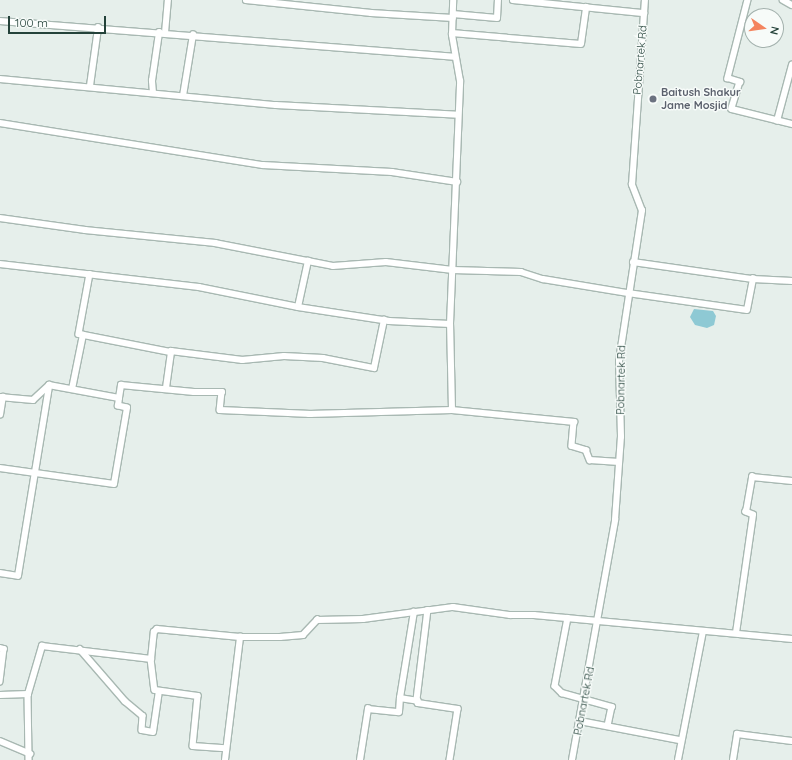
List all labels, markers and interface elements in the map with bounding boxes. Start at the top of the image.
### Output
scale bar [10,8,108,34]
north arrow [744,8,784,48]
text: 100 m [15,15,48,30]
street label: Pobnartek Rd [630,25,650,95]
text: N [767,25,782,36]
place label: Baitush Shakur Jame Mosjid [661,86,741,112]
marker: Baitush Shakur Jame Mosjid [648,94,658,104]
street label: Pobnartek Rd [614,345,628,415]
street label: Pobnartek Rd [571,665,597,737]

